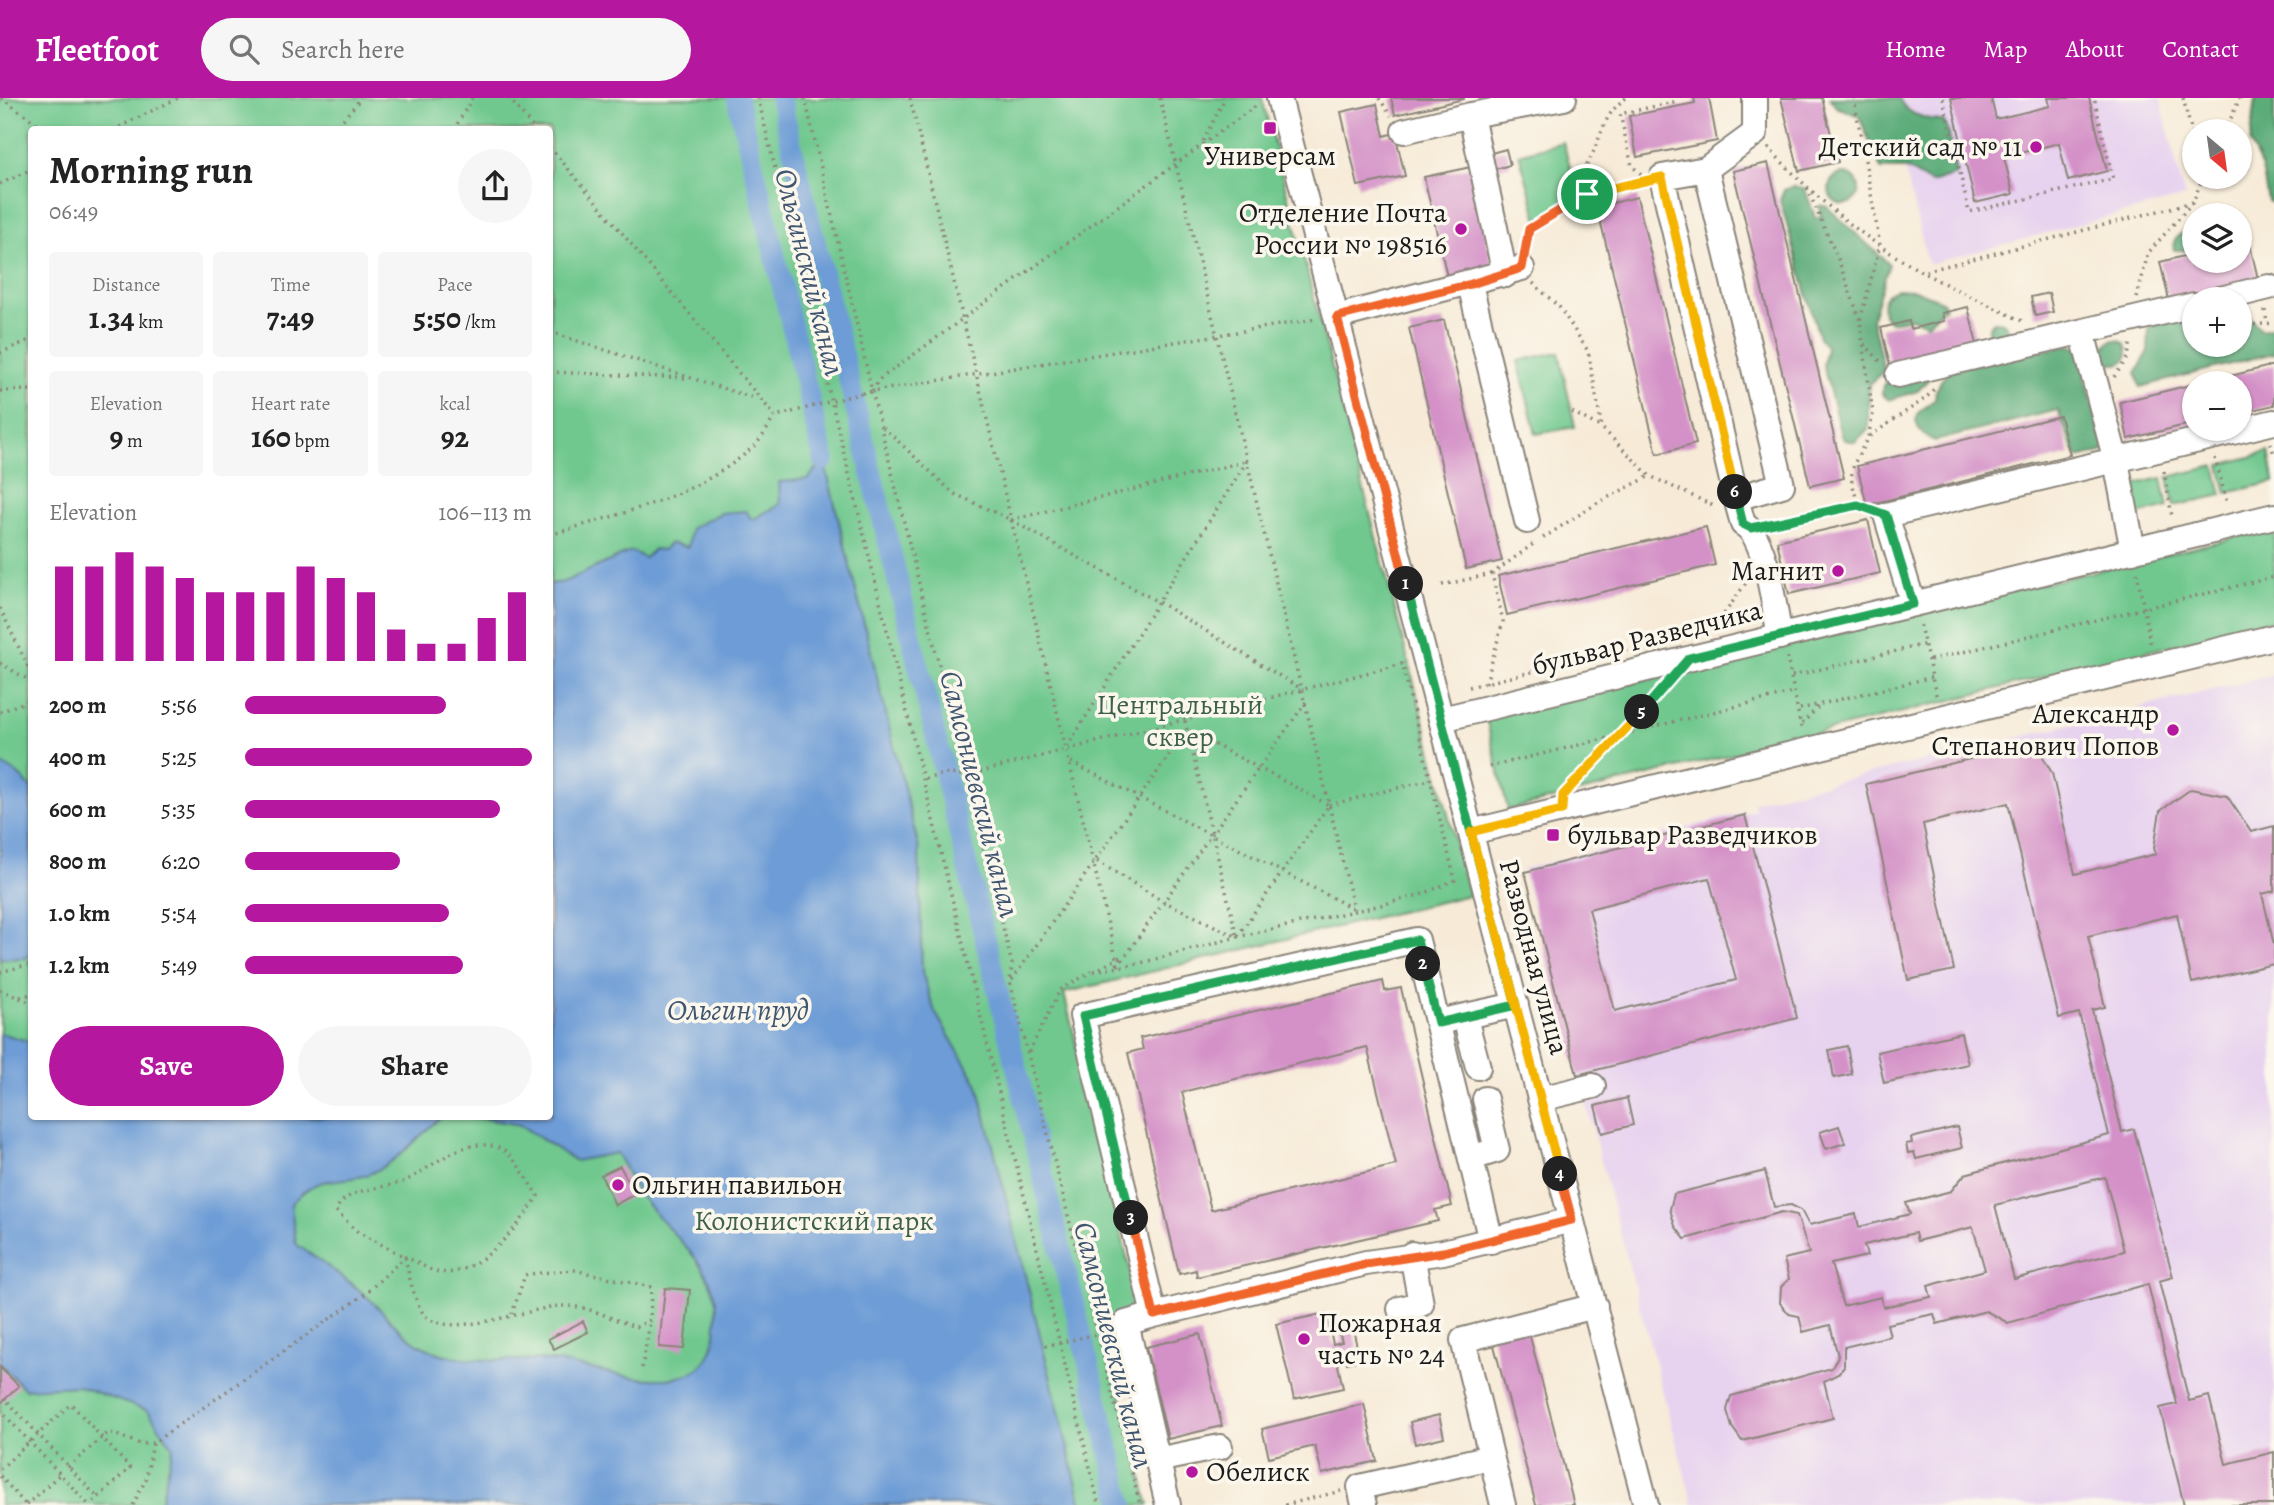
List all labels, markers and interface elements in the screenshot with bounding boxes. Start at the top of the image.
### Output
search box [201,18,691,81]
text: Fleetfoot [35,27,159,72]
icon: search [225,30,263,68]
text: Search here [281,32,405,67]
text: Home [1885,33,1946,65]
text: Map [1984,33,2028,65]
text: About [2066,33,2124,65]
text: Contact [2162,33,2239,65]
north arrow [2182,119,2252,189]
map controls [2182,119,2252,441]
marker: Универсам [1262,120,1278,136]
place label: Детский сад № 11 [1818,128,2022,166]
place label: Универсам [1204,137,1336,175]
marker: Детский сад № 11 [2028,139,2044,155]
text: Morning run [49,144,253,196]
button: share [458,149,532,223]
water label: Ольгинский канал [765,164,855,380]
pin [1557,164,1617,224]
icon: arrive [1568,175,1606,213]
place label: Отделение Почта России № 198516 [1239,194,1447,264]
text: 06:49 [49,196,98,227]
button: layers [2182,203,2252,273]
marker: Отделение Почта России № 198516 [1453,221,1469,237]
text: Distance [92,272,160,298]
text: Time [271,272,310,298]
text: Pace [437,272,472,298]
button: + [2182,287,2252,357]
text: 1.34 [89,298,135,338]
text: 7:49 [267,298,314,338]
text: 5:50 [413,298,461,338]
text: km [135,309,164,335]
text: /km [461,309,496,335]
button: − [2182,371,2252,441]
text: Elevation [90,391,163,417]
text: Heart rate [251,391,330,417]
text: kcal [440,391,470,417]
text: 9 [109,417,123,457]
text: 160 [251,417,291,457]
text: 92 [441,417,469,457]
text: m [123,428,143,454]
text: bpm [291,428,330,454]
pin: 6 [1718,474,1752,510]
text: 6 [1730,478,1739,504]
text: Elevation [49,497,137,528]
text: 106–113 m [438,497,532,528]
place label: Магнит [1731,552,1824,590]
marker: Магнит [1830,563,1846,579]
pin: 1 [1388,566,1424,602]
text: 1 [1402,570,1409,596]
street label: бульвар Разведчика [1528,591,1766,685]
water label: Самсониевский канал [930,666,1030,922]
park label: Центральный сквер [1097,686,1263,756]
text: 200 m [49,690,107,721]
text: 5:56 [161,690,197,721]
pin: 5 [1624,694,1660,730]
place label: Александр Степанович Попов [1931,695,2159,765]
text: 5 [1637,698,1646,724]
marker: Александр Степанович Попов [2165,722,2181,738]
text: 400 m [49,742,106,773]
text: 5:25 [161,742,197,773]
text: 600 m [49,794,106,825]
text: 5:35 [161,794,196,825]
place label: бульвар Разведчиков [1567,816,1817,854]
marker: бульвар Разведчиков [1545,827,1561,843]
text: 800 m [49,846,106,877]
text: 6:20 [161,846,200,877]
street label: Разводная улица [1490,855,1578,1059]
text: 1.0 km [49,898,110,929]
text: 5:54 [161,898,197,929]
pin: 2 [1406,946,1440,982]
text: 1.2 km [49,950,110,981]
text: 5:49 [161,950,197,981]
text: 2 [1418,950,1427,976]
water label: Ольгин пруд [667,990,809,1030]
button: Save [49,1026,284,1106]
button: Share [298,1026,532,1106]
pin: 4 [1542,1156,1578,1192]
text: 4 [1555,1160,1564,1186]
place label: Ольгин павильон [632,1166,843,1204]
marker: Ольгин павильон [610,1177,626,1193]
pin: 3 [1114,1200,1148,1236]
park label: Колонистский парк [694,1202,934,1240]
text: 3 [1126,1204,1135,1230]
water label: Самсониевский канал [1064,1217,1164,1473]
place label: Пожарная часть № 24 [1318,1304,1445,1374]
marker: Пожарная часть № 24 [1296,1331,1312,1347]
place label: Обелиск [1206,1453,1310,1491]
marker: Обелиск [1184,1464,1200,1480]

